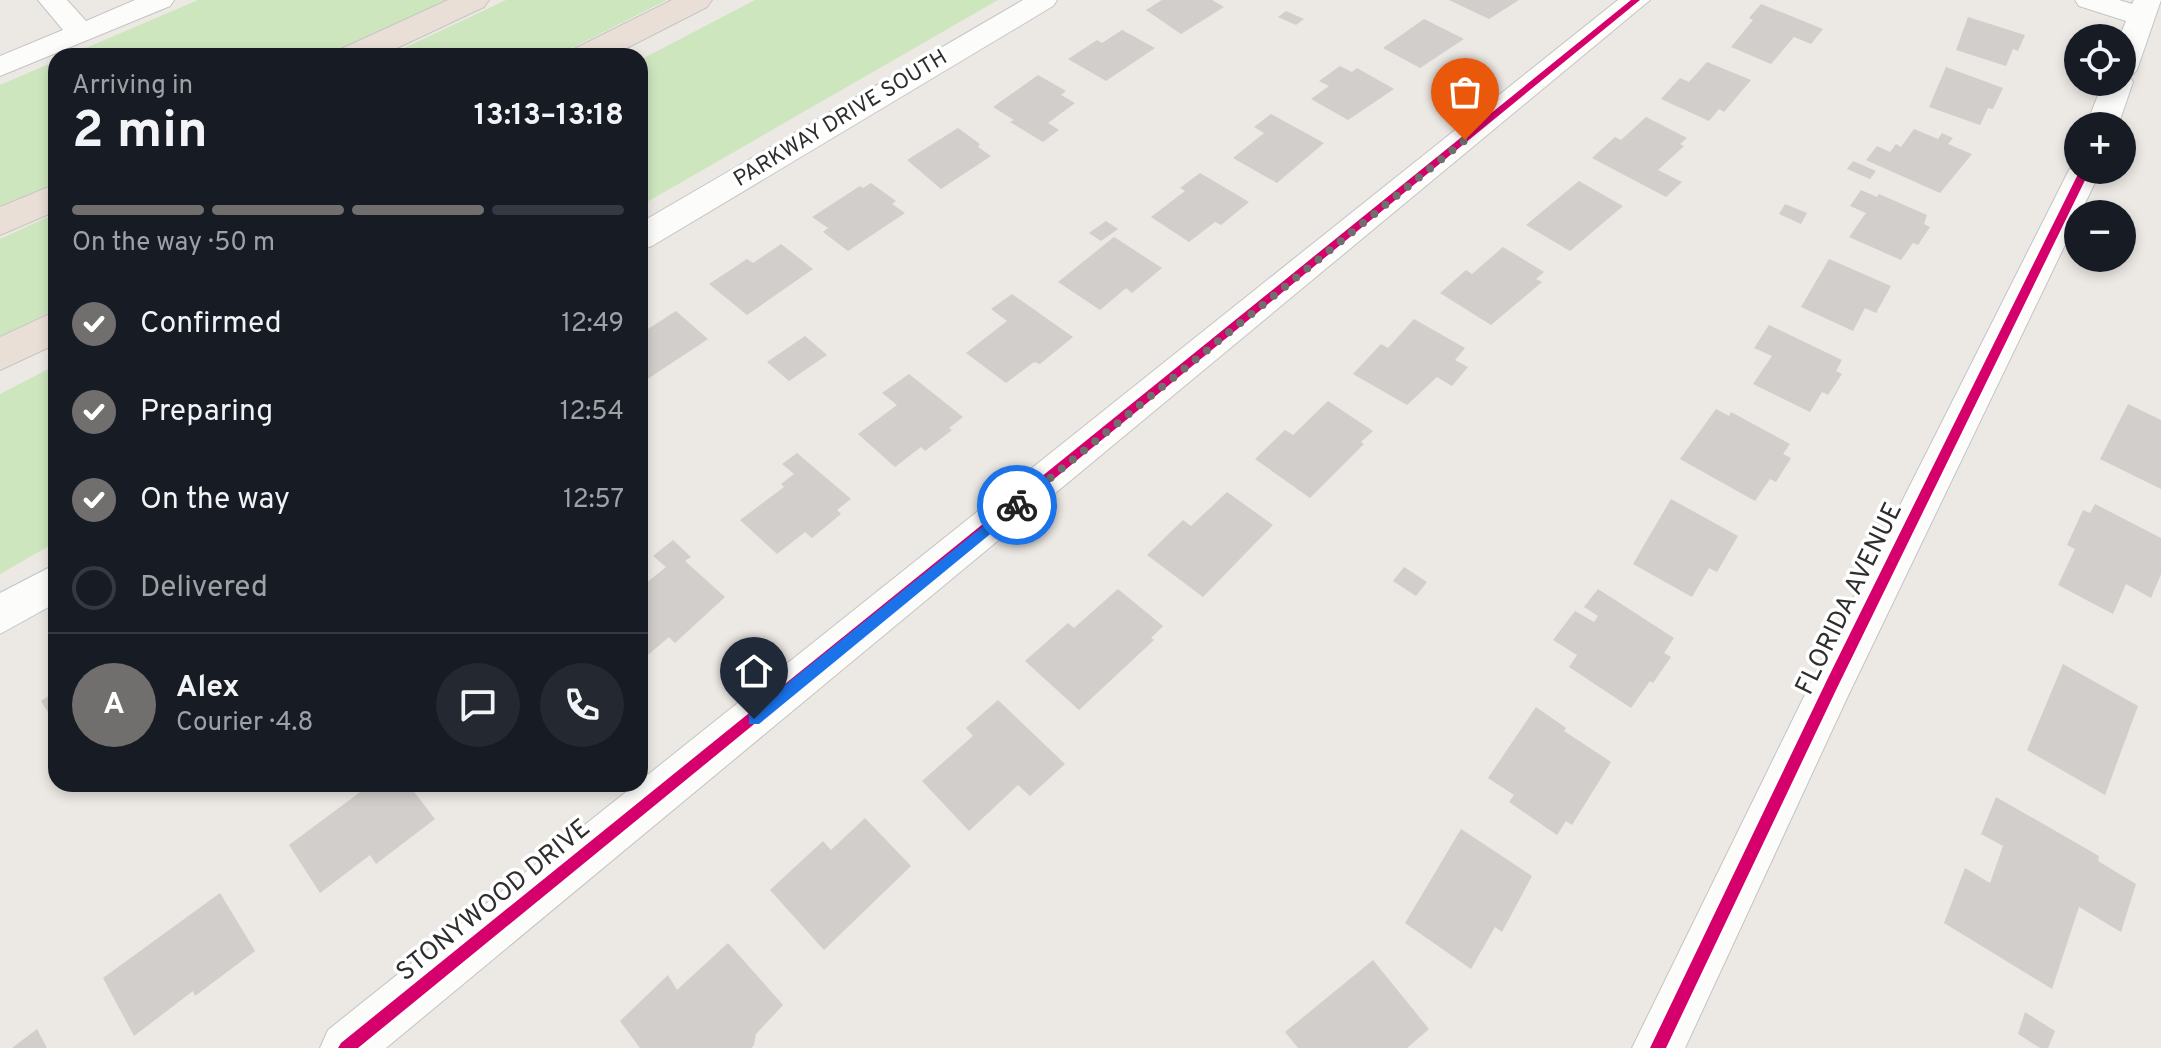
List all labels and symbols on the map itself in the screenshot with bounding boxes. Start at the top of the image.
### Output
street label: PARKWAY DRIVE SOUTH [729,45,953,193]
pin [1431,58,1499,140]
courier [977,465,1057,545]
street label: FLORIDA AVENUE [1789,497,1911,701]
pin [720,637,788,719]
street label: STONYWOOD DRIVE [390,813,598,989]

